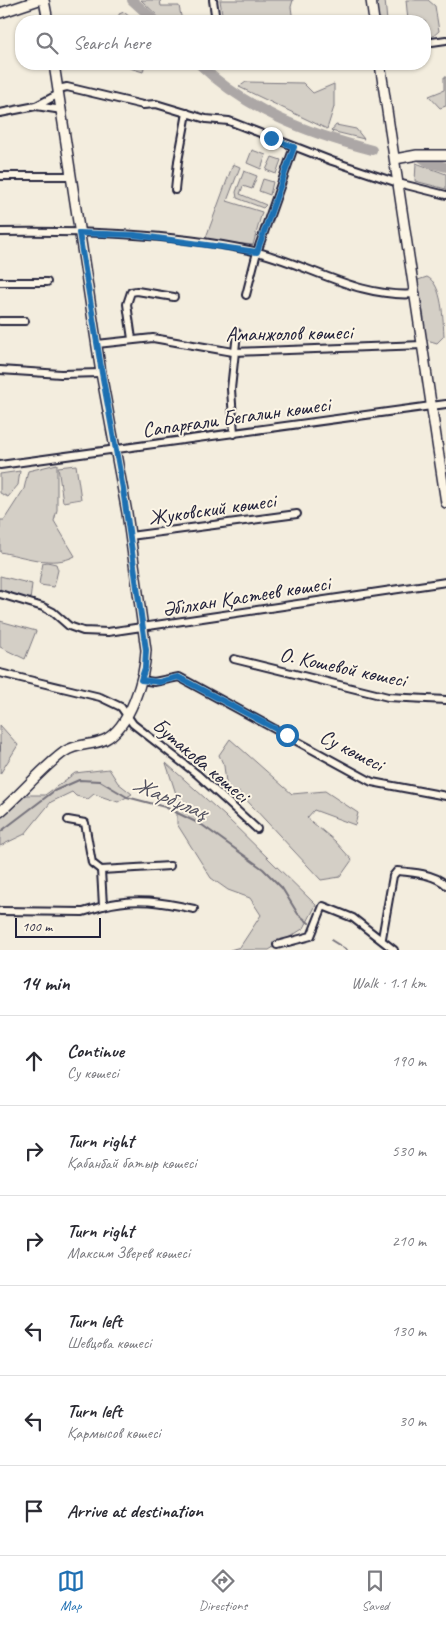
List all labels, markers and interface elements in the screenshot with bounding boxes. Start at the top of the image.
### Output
search box [15,15,431,70]
icon: search [33,29,61,57]
text: Search here [73,31,150,55]
route end [260,127,283,150]
street label: Аманжолов көшесі [225,319,356,347]
street label: Сапарғали Бегалин көшесі [140,391,335,443]
street label: Жуковский көшесі [147,487,280,531]
street label: Әбілхан Қастеев көшесі [160,569,335,622]
street label: О. Кошевой көшесі [278,641,411,694]
street label: Бутакова көшесі [147,712,257,810]
street label: Су көшесі [316,723,391,778]
route start [276,724,299,747]
water label: Жарбұлақ [129,770,214,827]
scale bar [15,915,101,938]
text: 100 m [22,918,52,935]
text: 14 min [20,970,70,996]
text: Walk · 1.1 km [351,973,426,993]
text: Continue [67,1039,124,1063]
icon: ahead [20,1047,48,1075]
text: 190 m [392,1051,426,1071]
text: Су көшесі [67,1063,119,1083]
text: Turn right [67,1129,134,1153]
icon: right [20,1137,48,1165]
text: 530 m [392,1141,426,1161]
text: Қабанбай батыр көшесі [67,1153,196,1173]
text: Turn right [67,1219,134,1243]
icon: right [20,1227,48,1255]
text: 210 m [392,1231,426,1251]
text: Максим Зверев көшесі [67,1243,190,1263]
text: Turn left [67,1309,122,1333]
icon: left [20,1317,48,1345]
text: 130 m [392,1321,426,1341]
text: Шевцова көшесі [67,1333,151,1353]
text: Turn left [67,1399,122,1423]
icon: left [20,1407,48,1435]
text: 30 m [399,1411,426,1431]
text: Қармысов көшесі [67,1423,161,1443]
icon: arrive [20,1497,48,1525]
text: Arrive at destination [67,1499,203,1523]
tab: Map [57,1567,85,1614]
tab: Directions [199,1567,247,1614]
tab: Saved [361,1567,389,1614]

